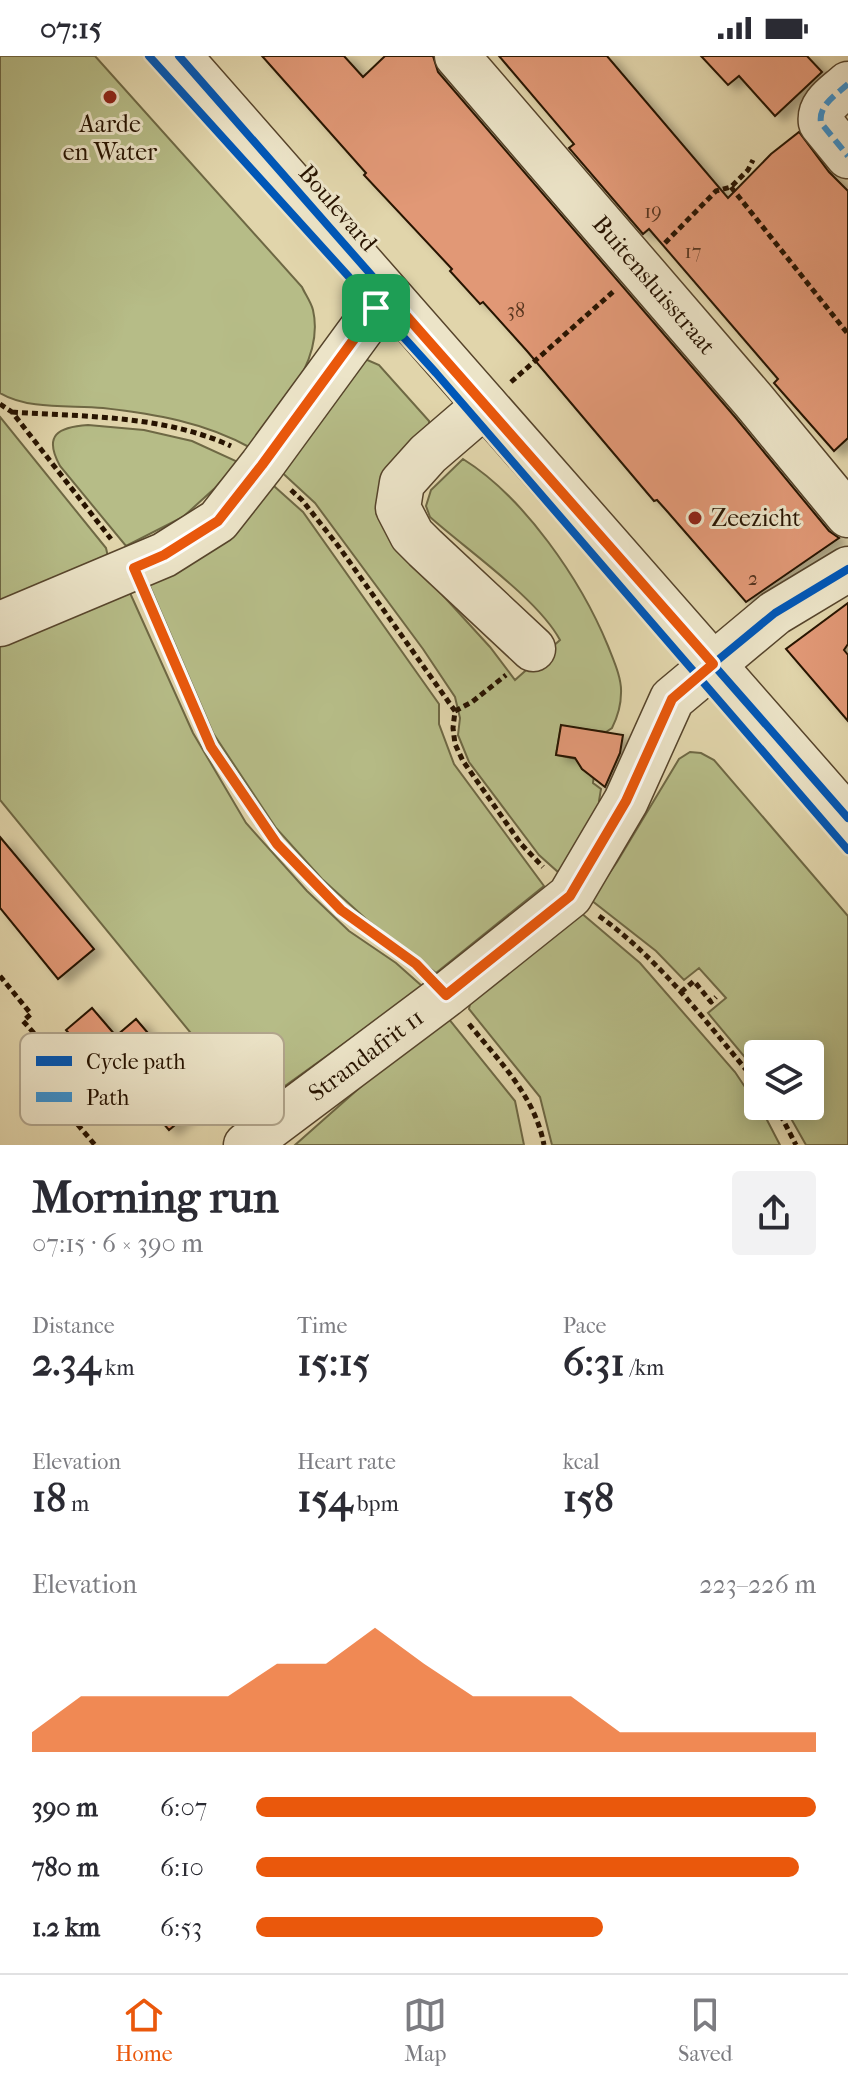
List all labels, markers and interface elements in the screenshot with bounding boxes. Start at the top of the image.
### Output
text: 07:15 [40,11,102,46]
marker: Aarde en Water [101,88,119,106]
place label: Aarde en Water [63,110,158,166]
street label: Boulevard [293,159,384,258]
house number: 19 [644,200,662,223]
street label: Buitensluisstraat [587,210,722,360]
house number: 17 [685,240,702,263]
pin [342,274,410,342]
icon: arrive [354,286,398,330]
house number: 38 [507,299,525,322]
place label: Zeezicht [711,504,801,532]
marker: Zeezicht [686,509,704,527]
house number: 2 [748,567,758,590]
street label: Strandafrit 11 [303,1003,429,1107]
legend [20,1033,284,1125]
map controls [744,1040,824,1120]
button: layers [744,1040,824,1120]
text: Cycle path [86,1049,186,1075]
text: Path [86,1085,130,1111]
button: share [732,1171,816,1255]
text: Morning run [32,1172,279,1223]
text: 07:15 · 6 × 390 m [32,1228,203,1259]
text: Distance [32,1313,115,1339]
text: Time [297,1313,347,1339]
text: Pace [563,1313,606,1339]
text: 2.34 [32,1339,100,1385]
text: 15:15 [297,1339,370,1385]
text: 6:31 [563,1339,625,1385]
text: km [100,1355,135,1381]
text: /km [625,1355,664,1381]
text: Elevation [32,1449,121,1475]
text: Heart rate [297,1449,396,1475]
text: kcal [563,1449,600,1475]
text: 18 [32,1475,66,1521]
text: 154 [297,1475,352,1521]
text: 158 [563,1475,614,1521]
text: m [66,1491,89,1517]
text: bpm [352,1491,399,1517]
text: Elevation [32,1569,137,1600]
text: 223–226 m [699,1569,816,1600]
text: 390 m [32,1792,98,1823]
text: 6:07 [160,1792,207,1823]
text: 780 m [32,1852,99,1883]
text: 6:10 [160,1852,204,1883]
text: 1.2 km [32,1912,100,1943]
text: 6:53 [160,1912,202,1943]
tab: Home [115,1993,173,2067]
tab: Map [403,1993,447,2067]
tab: Saved [678,1993,733,2067]

